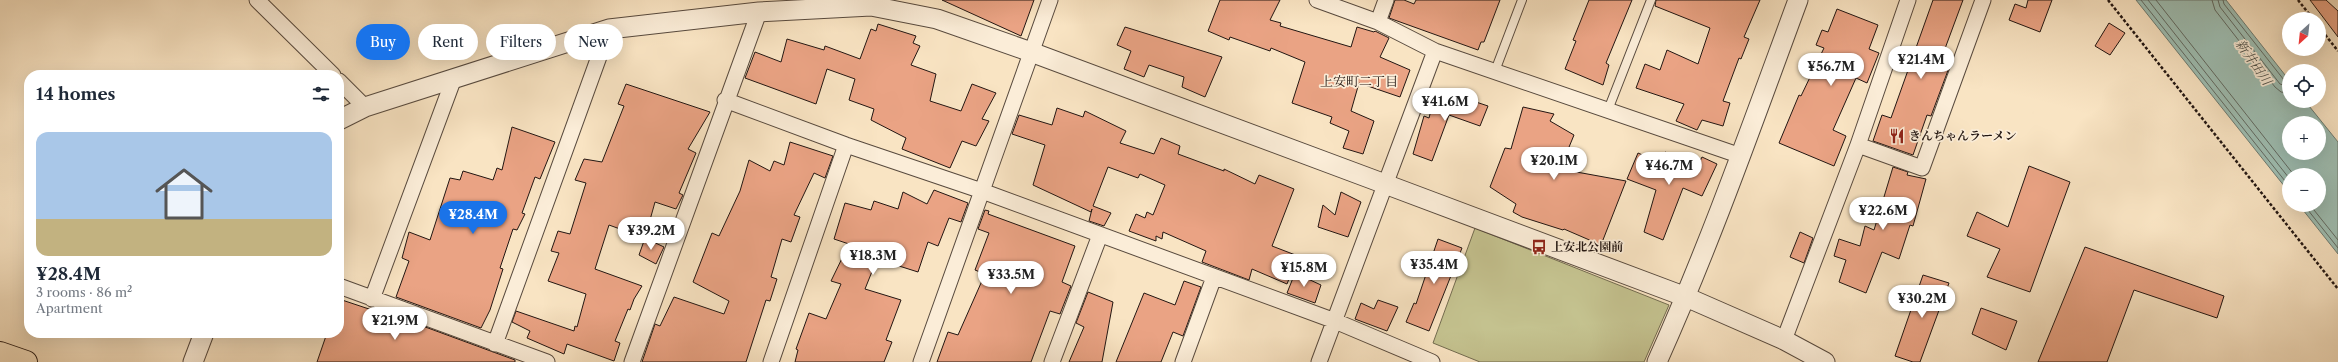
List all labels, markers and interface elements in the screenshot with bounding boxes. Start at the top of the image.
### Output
north arrow [2282,12,2326,56]
map controls [2282,12,2326,212]
chip: Buy [356,24,410,60]
chip: Rent [418,24,478,60]
chip: Filters [486,24,556,60]
chip: New [564,24,623,60]
water label: 新井田川 [2233,36,2277,90]
pin: ¥21.4M [1888,46,1954,80]
text: ¥21.4M [1897,51,1945,67]
pin: ¥56.7M [1798,53,1864,87]
text: ¥56.7M [1807,58,1855,74]
button: locate [2282,64,2326,108]
district label: 上安町二丁目 [1320,73,1398,89]
icon: filters [310,83,332,105]
text: 14 homes [36,84,115,104]
pin: ¥41.6M [1412,88,1478,122]
text: ¥41.6M [1421,93,1469,109]
button: + [2282,116,2326,160]
restaurant icon: きんちゃんラーメン [1888,127,1906,145]
place label: きんちゃんラーメン [1909,128,2016,143]
pin: ¥20.1M [1521,147,1587,181]
text: ¥20.1M [1530,152,1578,168]
pin: ¥46.7M [1636,152,1702,186]
text: ¥46.7M [1645,157,1693,173]
icon: home [148,158,220,230]
button: − [2282,168,2326,212]
pin: ¥22.6M [1850,197,1916,231]
pin: ¥28.4M [440,201,506,235]
text: ¥22.6M [1858,202,1908,218]
text: ¥28.4M [448,206,498,222]
pin: ¥39.2M [618,217,684,251]
text: ¥39.2M [627,222,675,238]
bus stop icon: 上安北公園前 [1530,238,1548,256]
place label: 上安北公園前 [1551,239,1623,254]
pin: ¥18.3M [840,242,906,276]
text: ¥18.3M [849,247,897,263]
pin: ¥35.4M [1401,251,1467,285]
pin: ¥15.8M [1271,254,1337,288]
text: ¥35.4M [1410,256,1458,272]
text: ¥15.8M [1280,259,1328,275]
pin: ¥33.5M [978,261,1044,295]
text: ¥28.4M [36,264,101,284]
text: ¥33.5M [987,266,1035,282]
text: 3 rooms · 86 m² [36,284,132,300]
pin: ¥30.2M [1889,285,1955,319]
text: ¥30.2M [1897,290,1947,306]
text: Apartment [36,300,103,316]
pin: ¥21.9M [362,307,428,341]
text: ¥21.9M [371,312,419,328]

